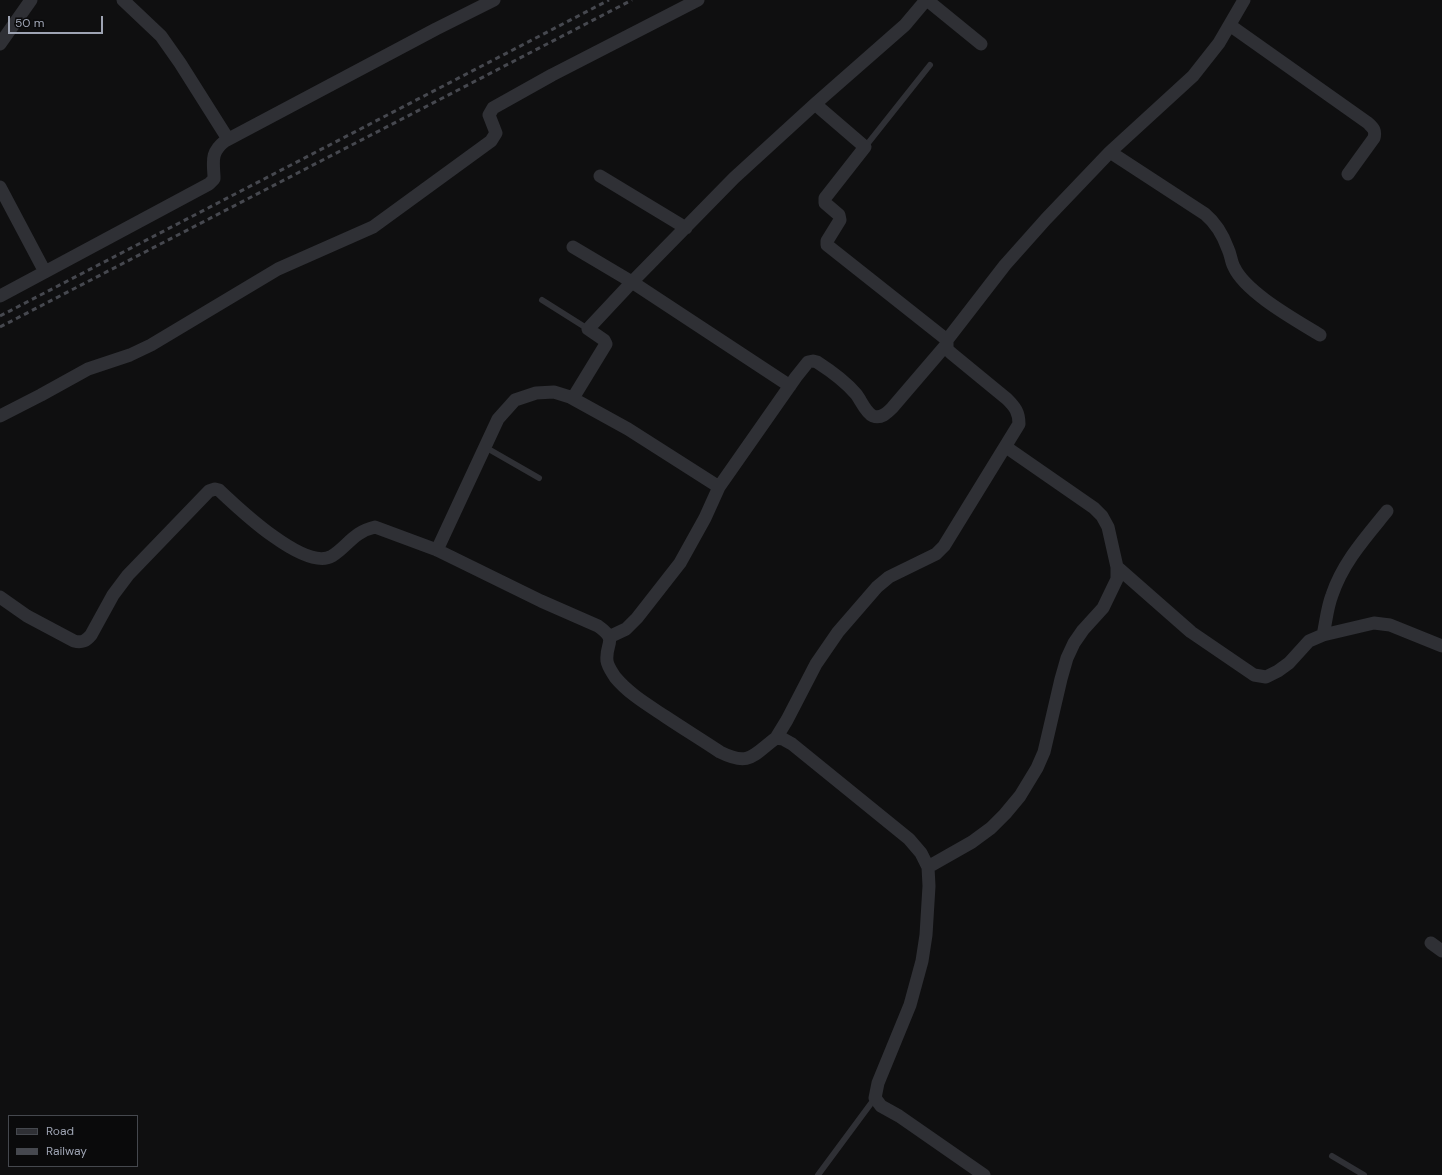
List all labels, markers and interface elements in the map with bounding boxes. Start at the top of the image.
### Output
scale bar [10,8,105,34]
text: 50 m [15,15,44,31]
legend [8,1115,138,1167]
text: Road [46,1123,74,1139]
text: Railway [46,1143,87,1159]

